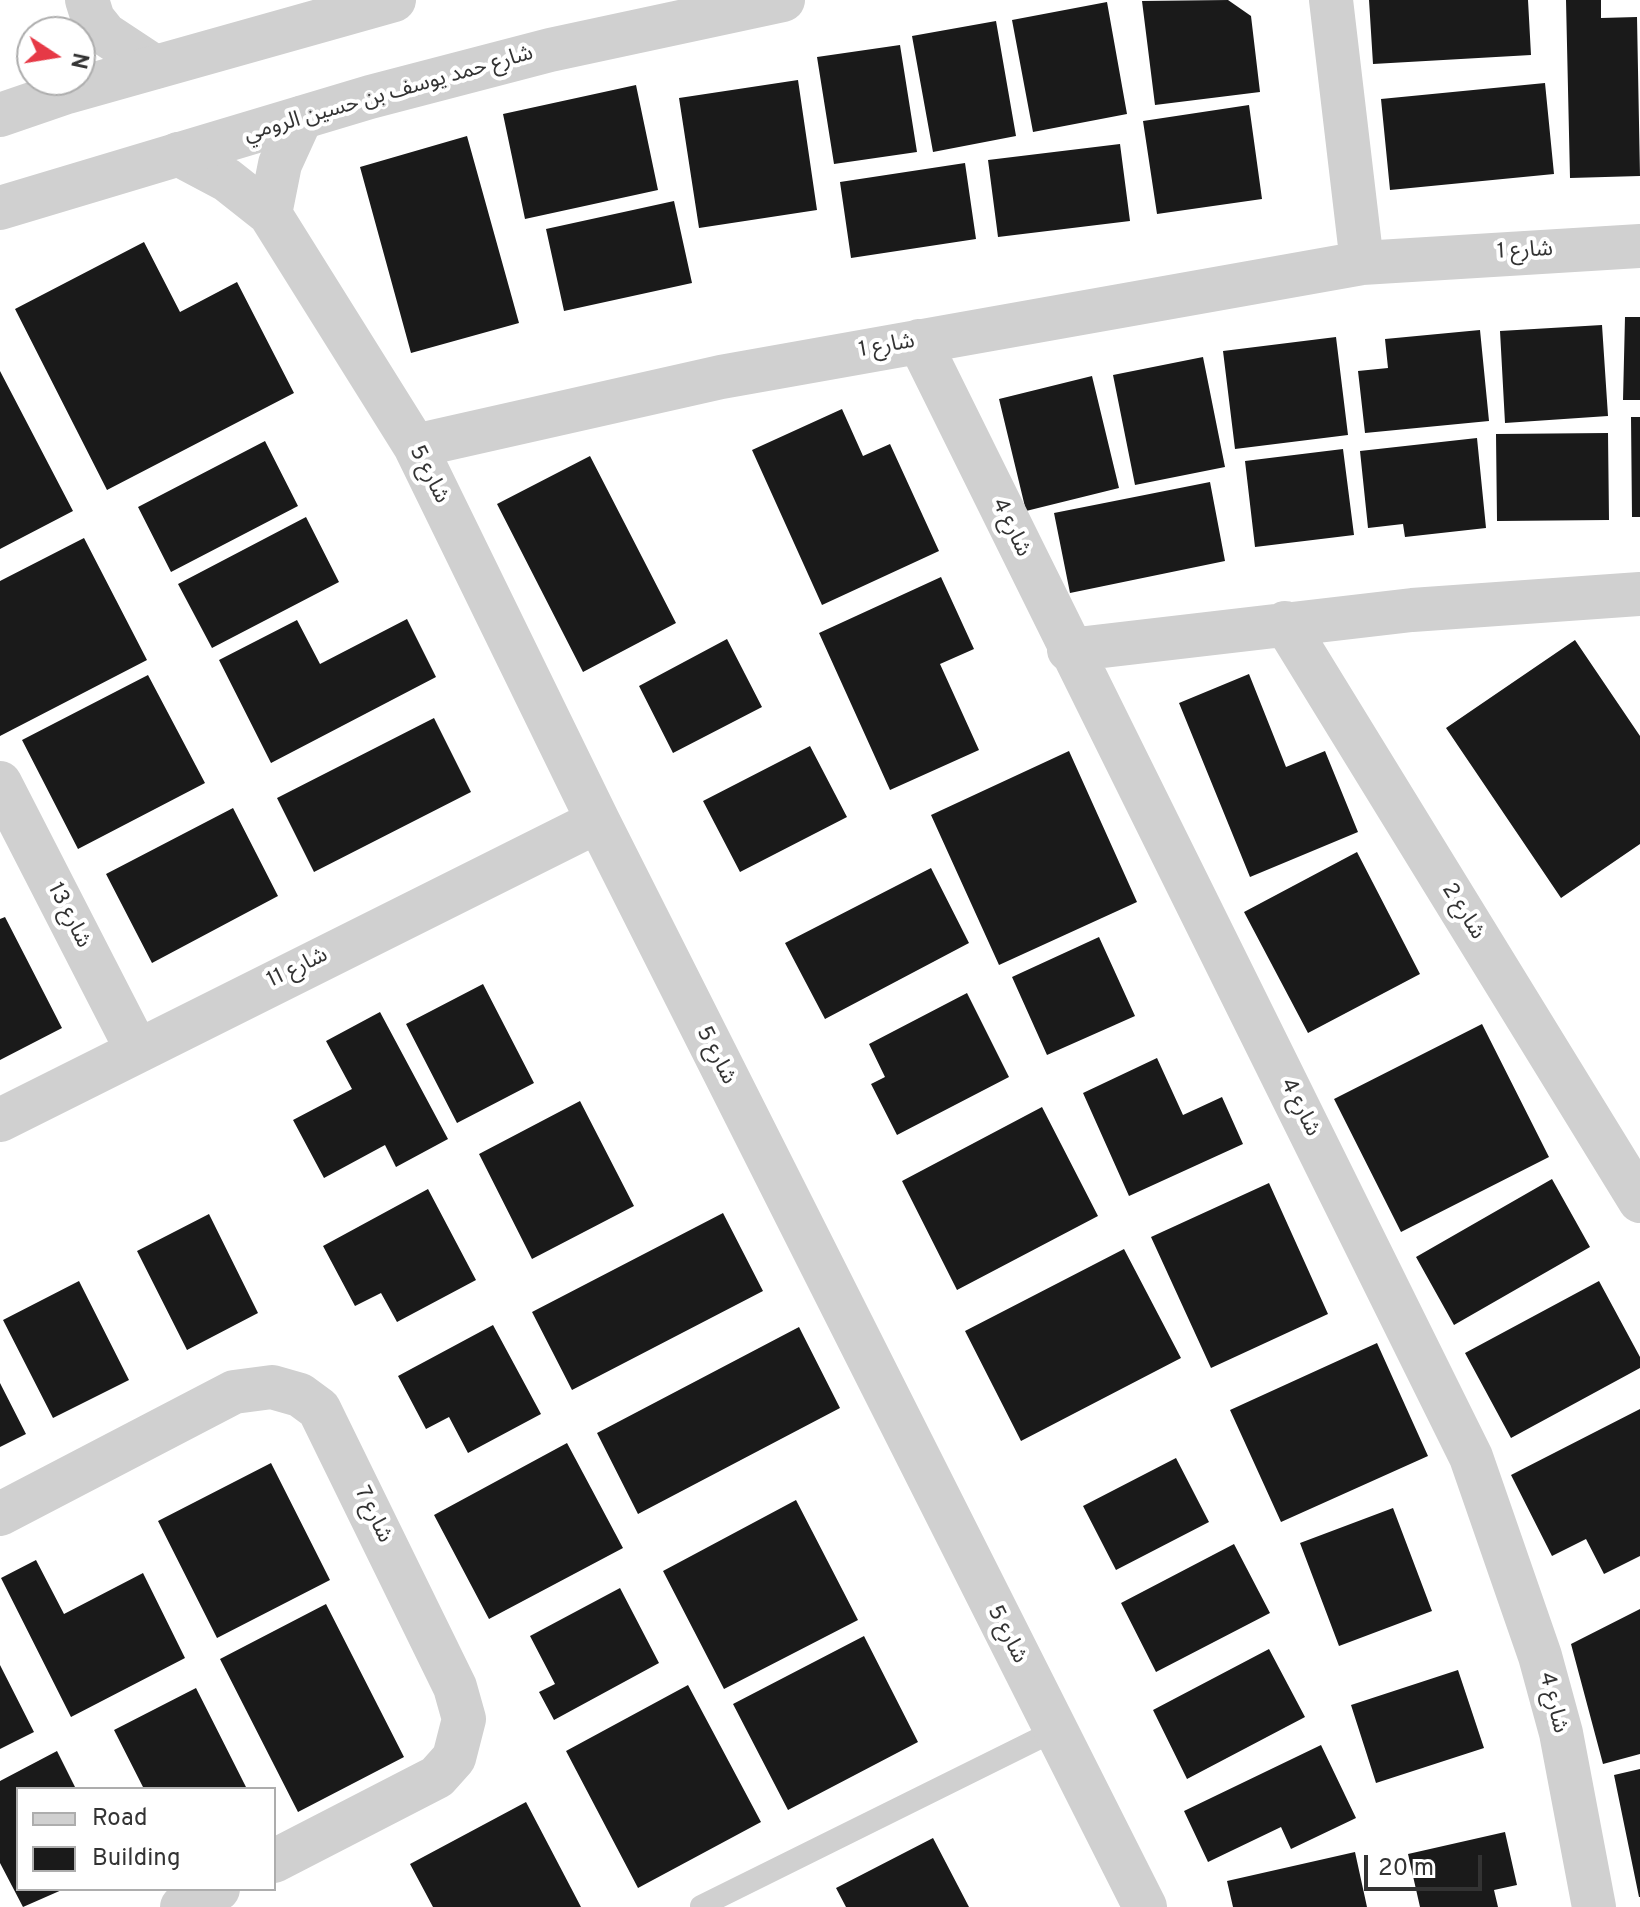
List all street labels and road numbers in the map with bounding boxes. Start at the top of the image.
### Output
street label: شارع حمد يوسف بن حسين الرومي [241,41,537,149]
street label: شارع 1 [1496,237,1554,267]
street label: شارع 1 [857,329,917,365]
street label: شارع 5 [402,442,454,508]
street label: شارع 4 [985,494,1035,562]
street label: شارع 13 [40,879,96,953]
street label: شارع 2 [1435,879,1489,945]
street label: شارع 11 [263,943,333,995]
street label: شارع 5 [689,1023,741,1089]
street label: شارع 4 [1273,1075,1325,1141]
street label: شارع 7 [347,1482,397,1548]
street label: شارع 5 [980,1602,1032,1668]
street label: شارع 4 [1532,1670,1572,1736]

